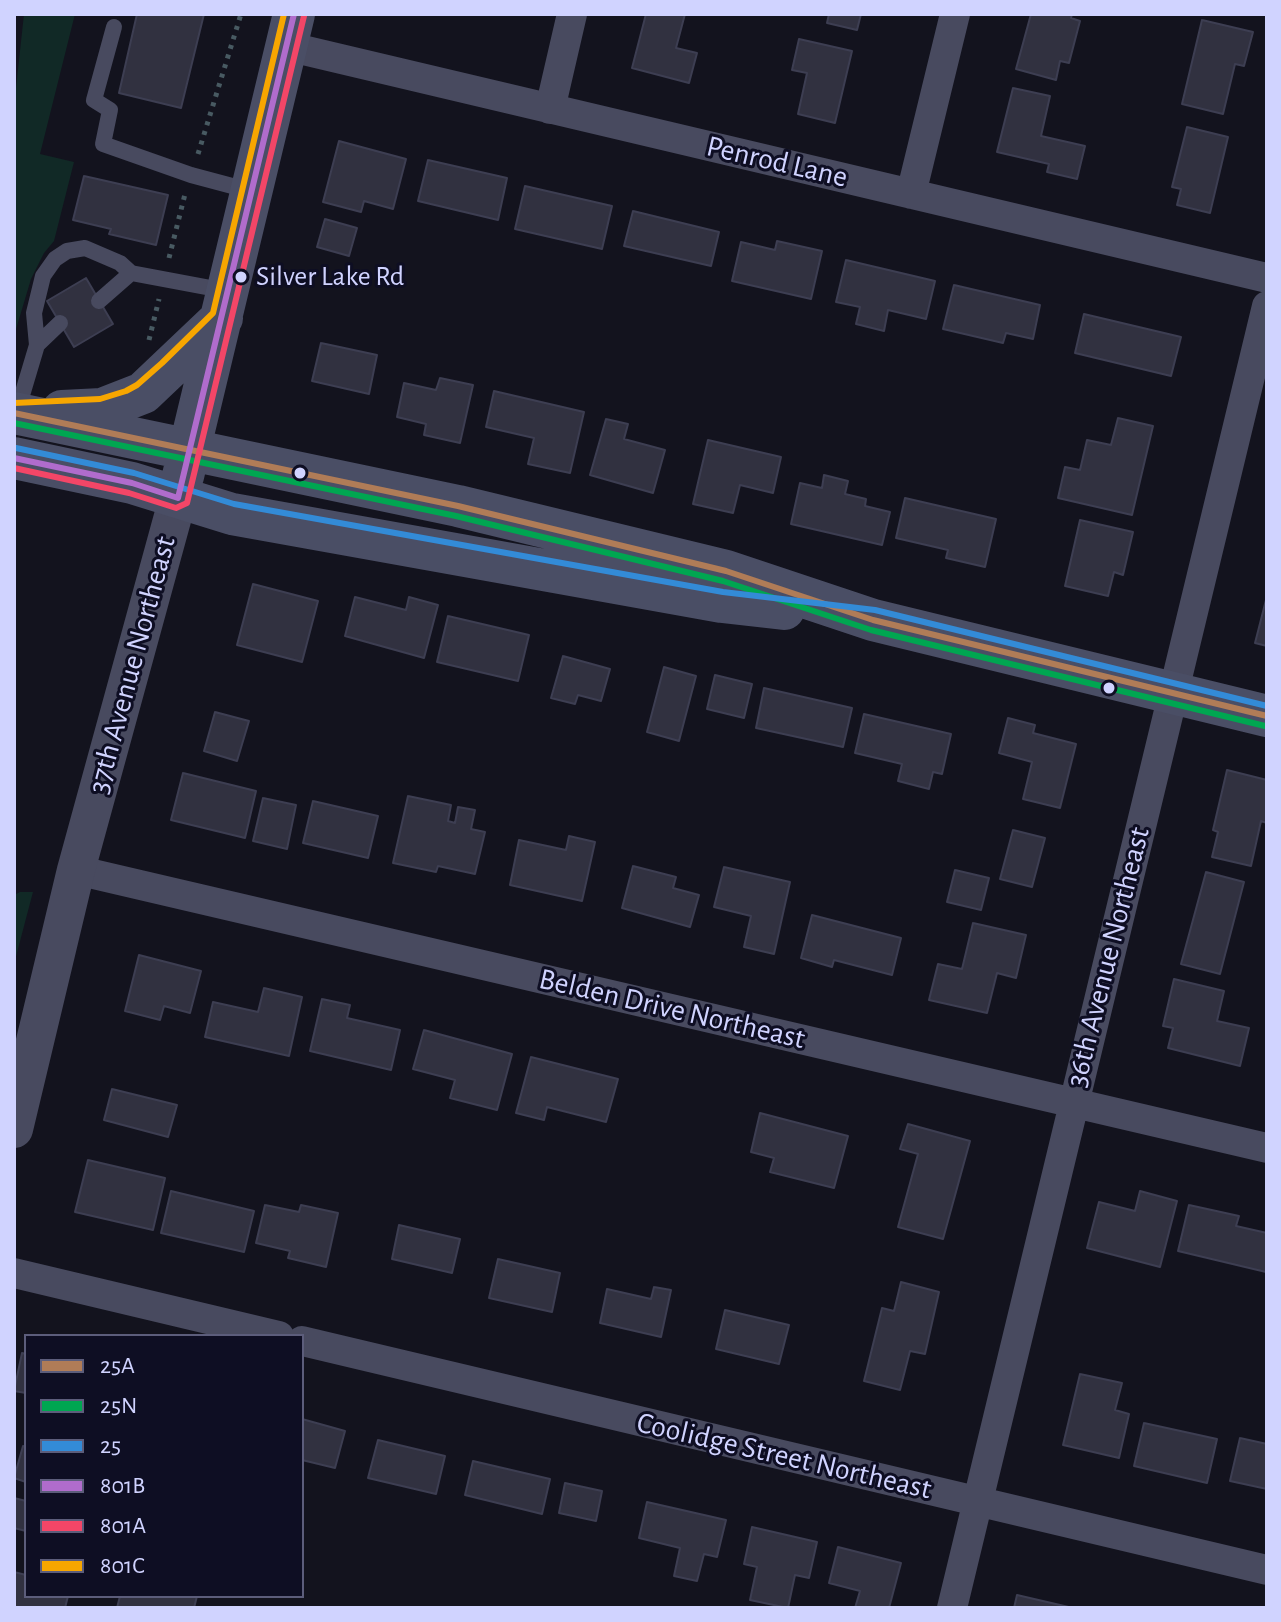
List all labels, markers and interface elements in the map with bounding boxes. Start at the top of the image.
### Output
street label: Penrod Lane [703,128,851,196]
place label: Silver Lake Rd [256,260,404,294]
marker: Silver Lake Rd [233,269,249,285]
unlabelled marker [292,465,308,481]
street label: 37th Avenue Northeast [80,532,184,798]
unlabelled marker [1101,680,1117,696]
street label: 36th Avenue Northeast [1058,823,1158,1091]
street label: Belden Drive Northeast [536,961,808,1057]
legend [24,1334,304,1598]
text: 25A [100,1354,135,1378]
text: 25N [100,1394,137,1418]
street label: Coolidge Street Northeast [633,1405,935,1507]
text: 25 [100,1434,121,1458]
text: 801B [100,1474,145,1498]
text: 801A [100,1514,146,1538]
text: 801C [100,1554,145,1578]

